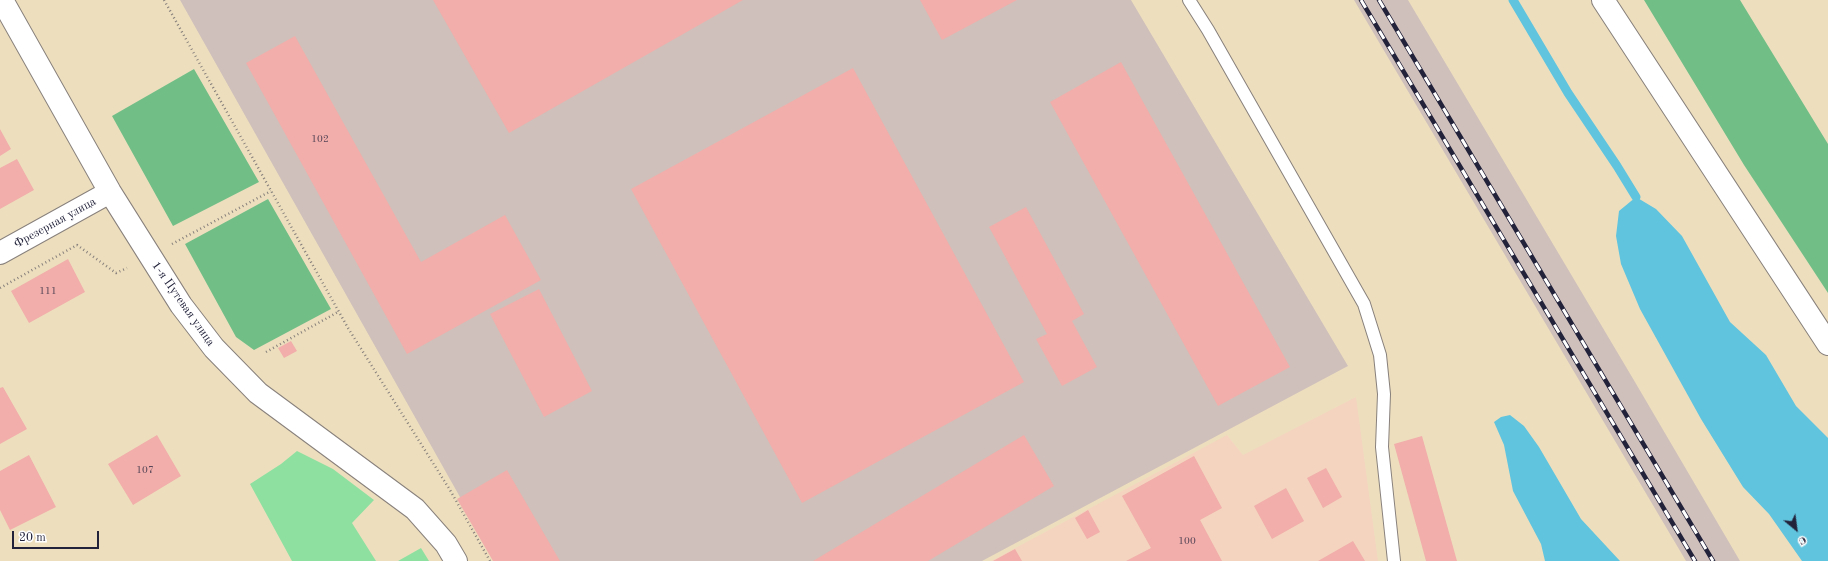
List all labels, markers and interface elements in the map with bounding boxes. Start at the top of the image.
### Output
house number: 102 [311,133,329,145]
street label: Фрезерная улица [11,195,99,251]
street label: 1-я Путевая улица [148,259,218,349]
house number: 111 [39,285,57,297]
house number: 107 [136,464,154,476]
north arrow [1776,509,1816,549]
scale bar [14,523,101,549]
text: 20 m [19,532,46,544]
text: С [1796,533,1808,547]
house number: 100 [1178,535,1196,547]

